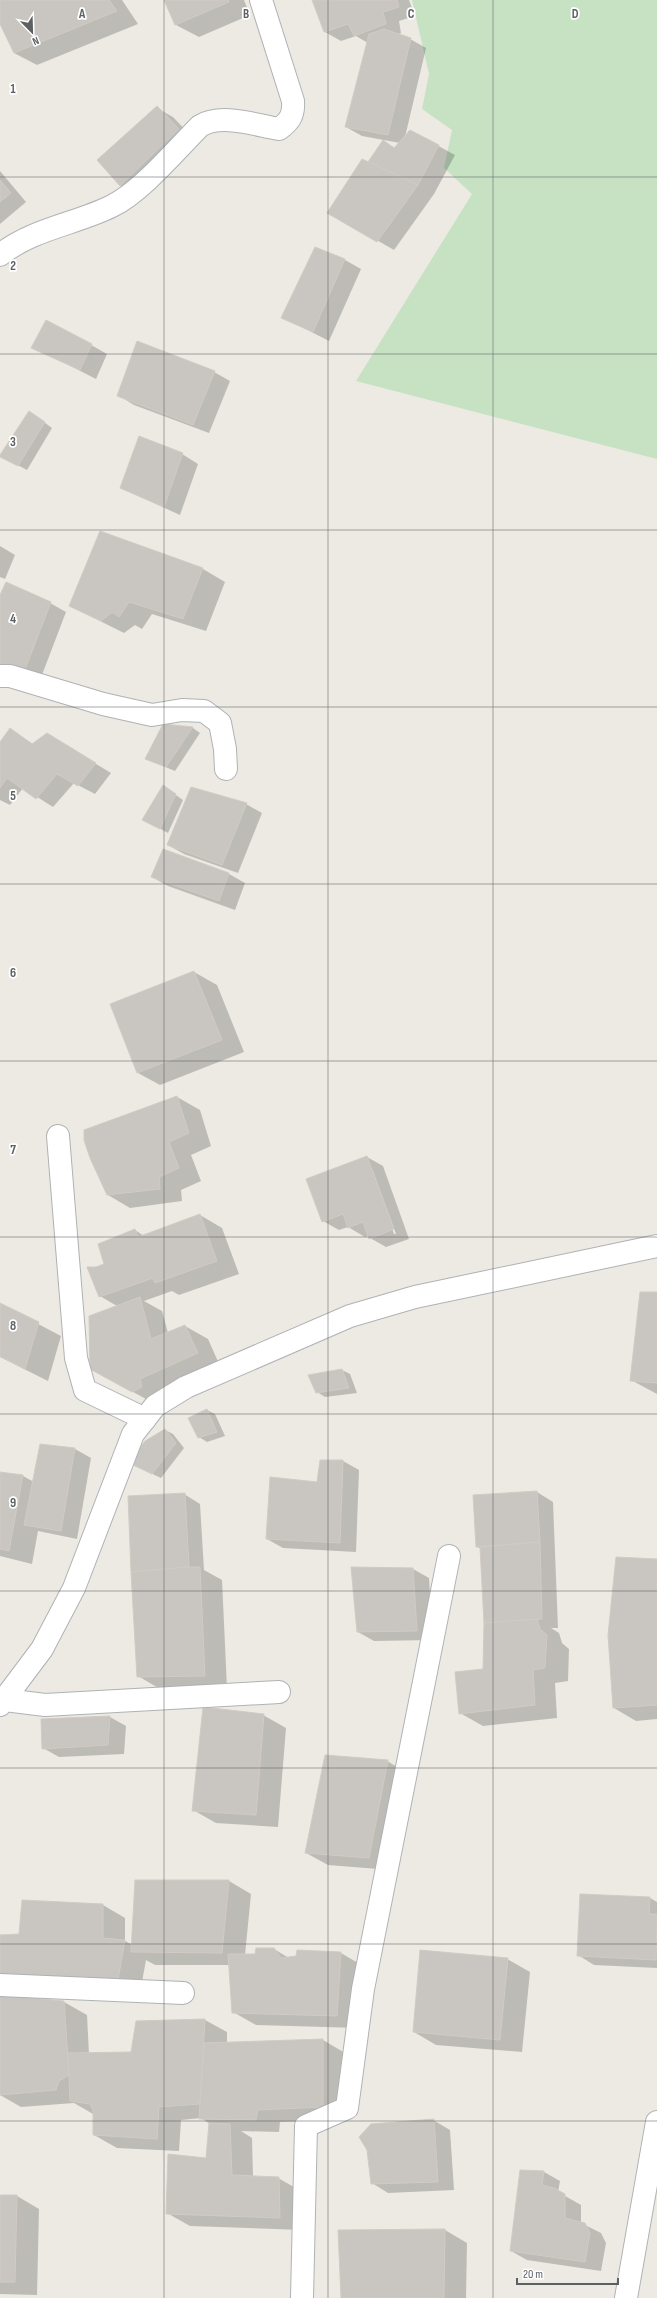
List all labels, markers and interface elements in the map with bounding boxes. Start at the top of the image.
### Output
text: A [78,6,86,22]
text: B [243,6,249,22]
text: C [408,6,415,22]
text: D [572,6,579,22]
north arrow [12,12,52,52]
text: N [30,34,41,48]
text: 1 [10,81,16,97]
text: 2 [10,258,16,274]
text: 3 [10,434,16,450]
text: 4 [10,611,16,627]
text: 5 [10,788,16,804]
text: 6 [10,965,16,981]
text: 7 [10,1142,16,1158]
text: 8 [10,1318,16,1334]
text: 9 [10,1495,16,1511]
scale bar [517,2260,618,2286]
text: 20 m [523,2267,543,2282]

